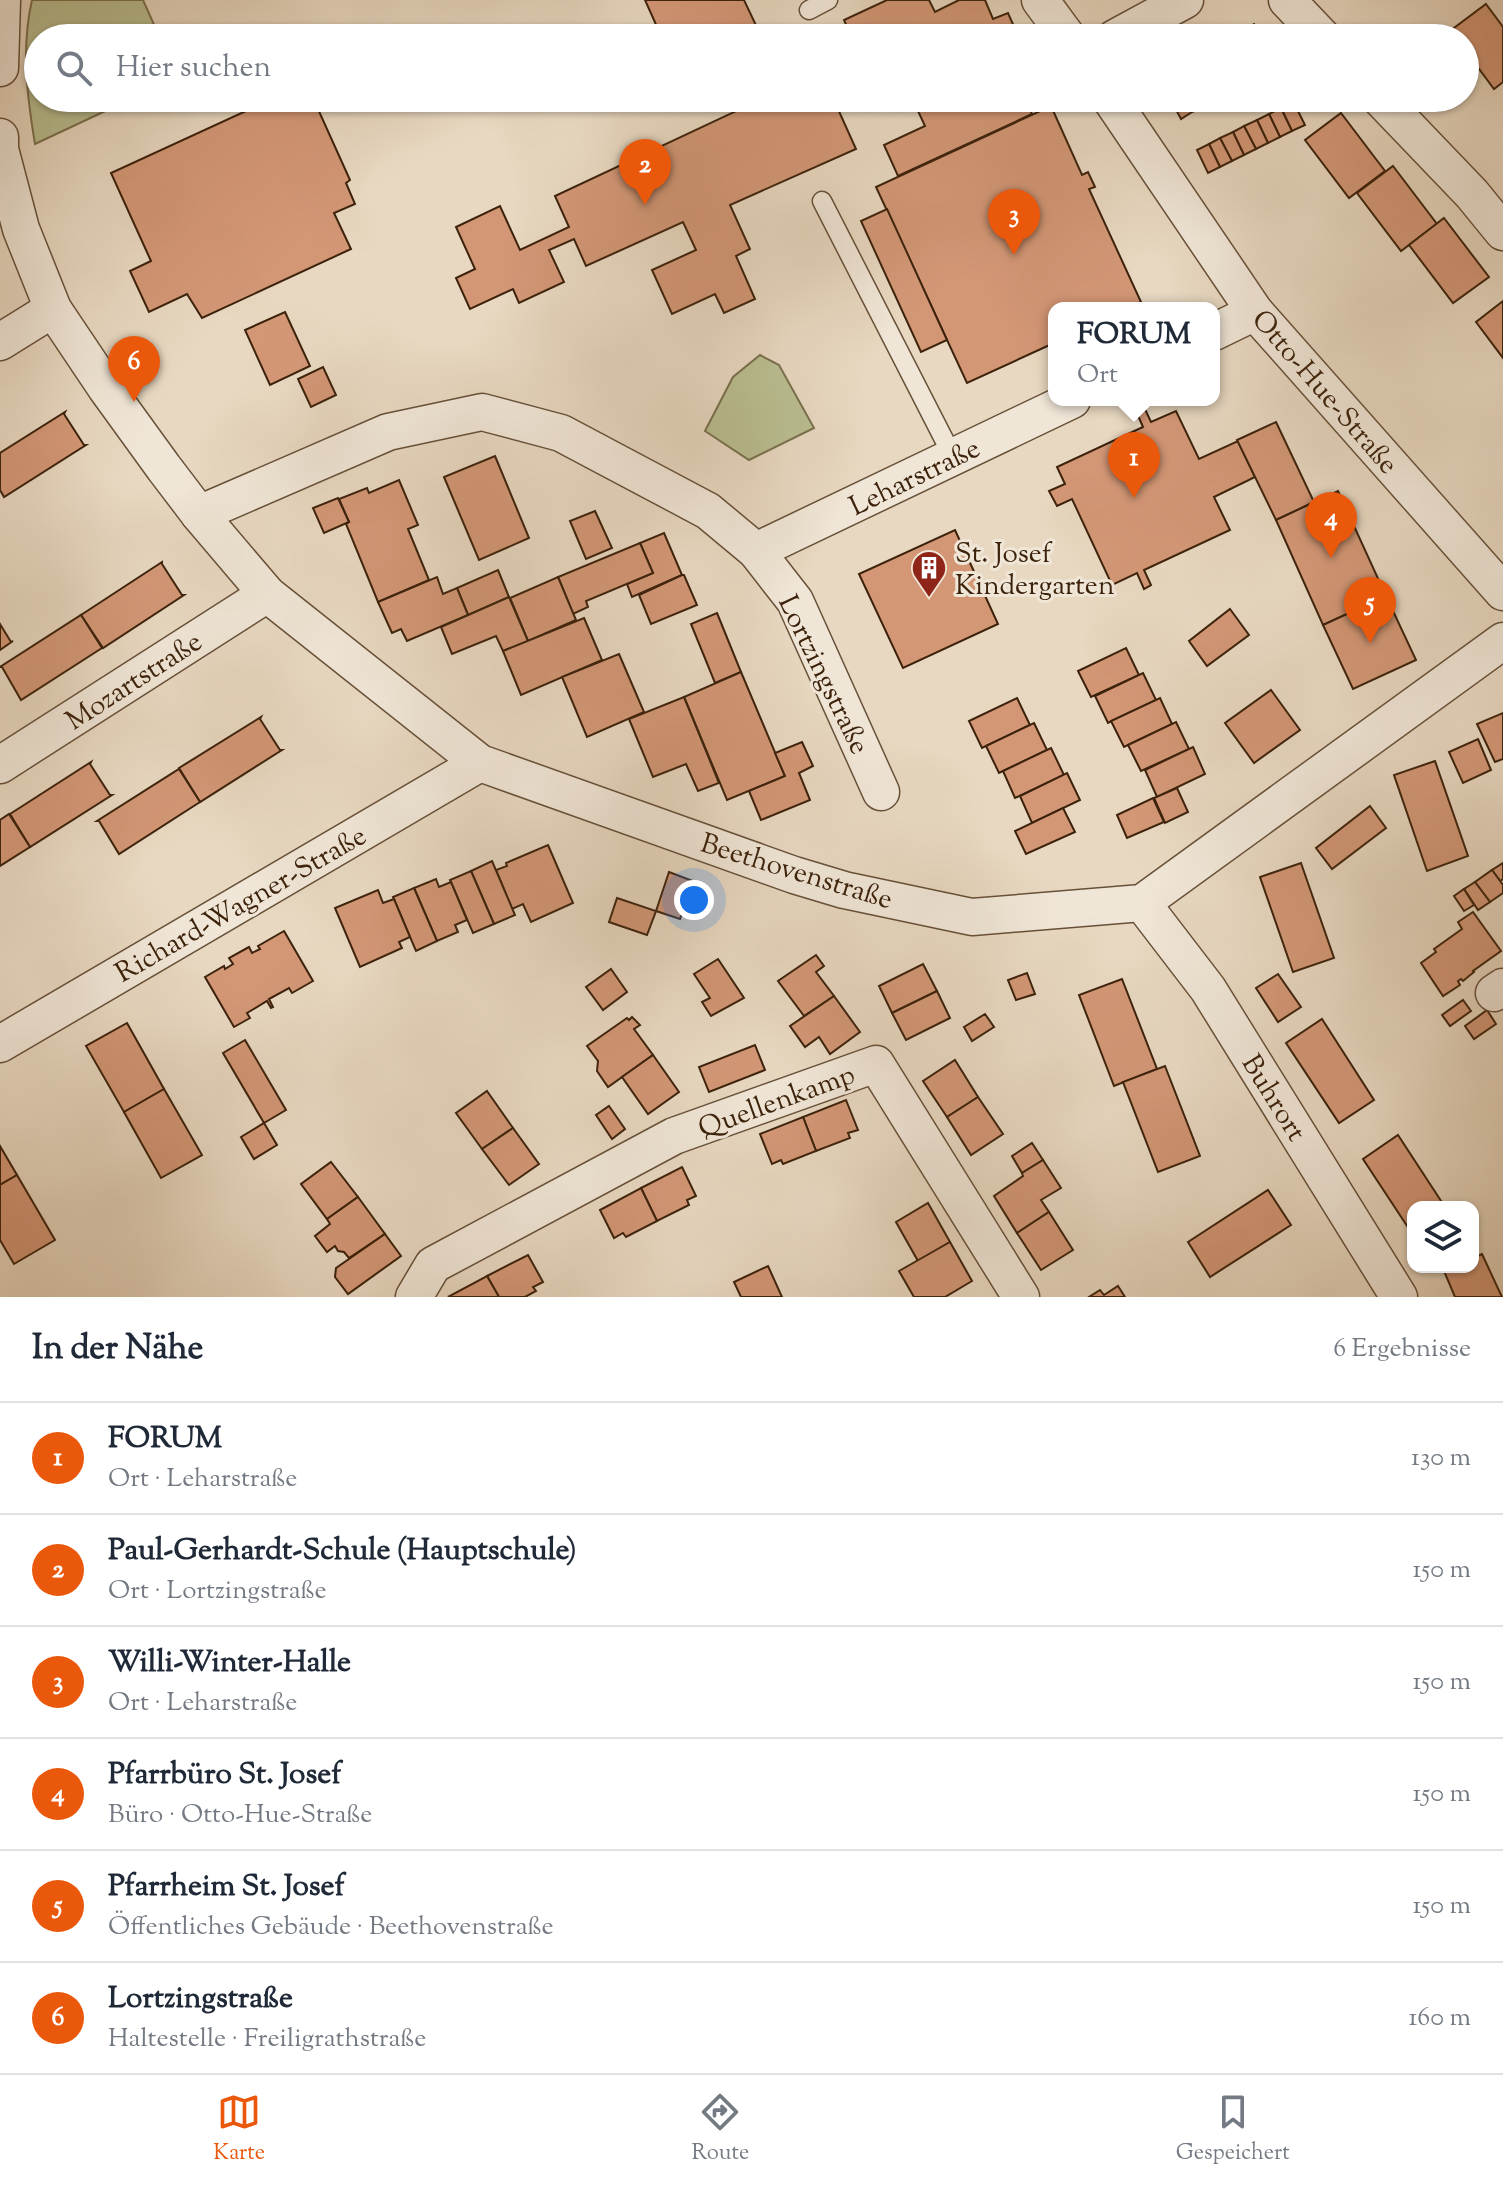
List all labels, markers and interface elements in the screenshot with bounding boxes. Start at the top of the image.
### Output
search box [24,24,1479,112]
icon: search [52,46,96,90]
text: Hier suchen [116,47,271,90]
pin: 2 [619,139,671,205]
pin: 3 [988,189,1040,255]
popup [1048,302,1220,406]
street label: Otto-Hue-Straße [1241,302,1406,484]
text: FORUM [1077,314,1191,357]
pin: 6 [108,336,160,402]
text: Ort [1077,357,1118,394]
street label: Leharstraße [843,430,987,528]
pin: 1 [1108,432,1160,498]
pin: 4 [1305,492,1357,558]
place label: St. Josef Kindergarten [955,535,1114,607]
building icon: St. Josef Kindergarten [910,549,948,599]
pin: 5 [1344,577,1396,643]
street label: Lortzingstraße [767,589,878,762]
street label: Mozartstraße [58,623,211,742]
street label: Richard-Wagner-Straße [108,817,375,994]
street label: Beethovenstraße [695,825,897,921]
your location [674,880,714,920]
street label: Buhrort [1230,1047,1315,1150]
street label: Quellenkamp [693,1056,861,1150]
map controls [1407,1201,1479,1273]
button: layers [1407,1201,1479,1273]
text: In der Nähe [32,1325,203,1374]
text: 6 Ergebnisse [1333,1331,1471,1368]
text: FORUM [108,1418,222,1461]
text: 1 [54,1440,62,1477]
text: 130 m [1411,1440,1471,1477]
text: Ort · Leharstraße [108,1461,297,1498]
text: Paul-Gerhardt-Schule (Hauptschule) [108,1530,576,1573]
text: 2 [52,1552,64,1589]
text: 150 m [1412,1552,1471,1589]
text: Ort · Lortzingstraße [108,1573,327,1610]
text: Willi-Winter-Halle [108,1642,351,1685]
text: 3 [53,1664,63,1701]
text: 150 m [1412,1664,1471,1701]
text: Ort · Leharstraße [108,1685,297,1722]
text: Pfarrbüro St. Josef [108,1754,342,1797]
text: 4 [51,1776,65,1813]
text: 150 m [1412,1776,1471,1813]
text: Büro · Otto-Hue-Straße [108,1797,372,1834]
text: Pfarrheim St. Josef [108,1866,345,1909]
text: 5 [54,1888,62,1925]
text: 150 m [1412,1888,1471,1925]
text: Öffentliches Gebäude · Beethovenstraße [108,1909,554,1946]
text: Lortzingstraße [108,1978,293,2021]
text: 6 [52,2000,64,2037]
text: 160 m [1408,2000,1471,2037]
text: Haltestelle · Freiligrathstraße [108,2021,426,2058]
tab: Karte [213,2090,265,2170]
tab: Route [692,2090,749,2170]
tab: Gespeichert [1176,2090,1290,2170]

